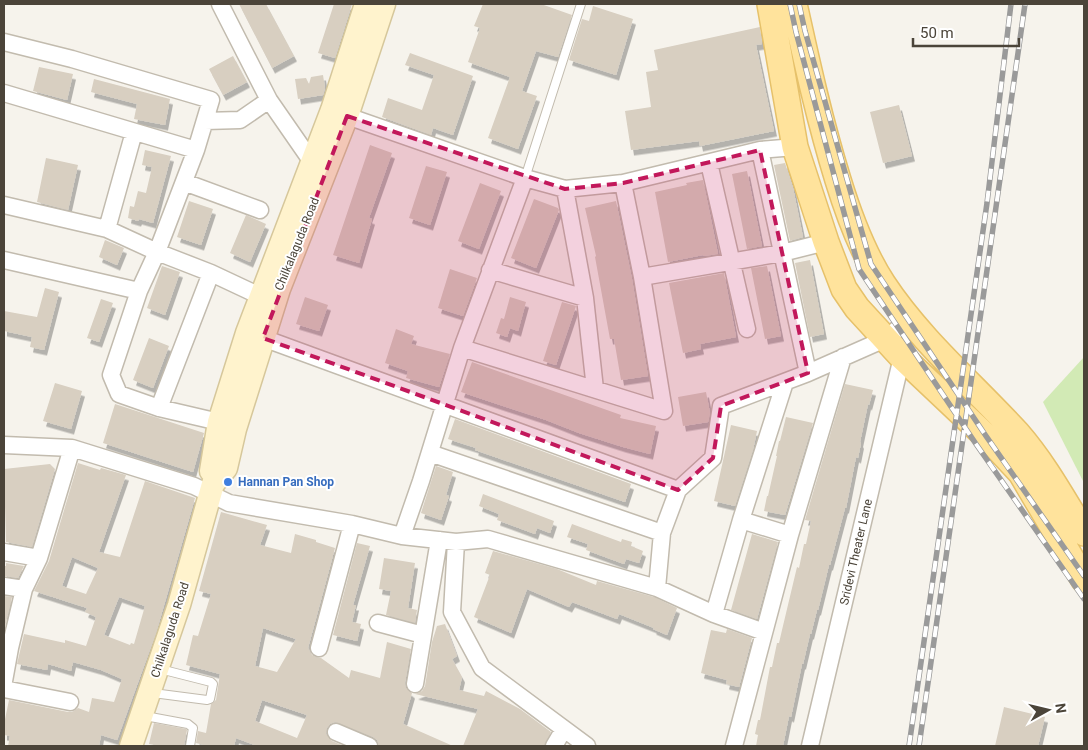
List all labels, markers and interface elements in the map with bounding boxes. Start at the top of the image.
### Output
scale bar [913,15,1019,47]
text: 50 m [920,24,954,42]
street label: Chilkalaguda Road [272,195,322,293]
place label: Hannan Pan Shop [238,475,334,489]
marker: Hannan Pan Shop [222,476,234,488]
street label: Sridevi Theater Lane [837,498,875,606]
street label: Chilkalaguda Road [148,581,192,679]
north arrow [1023,685,1073,735]
text: N [1052,702,1069,714]

